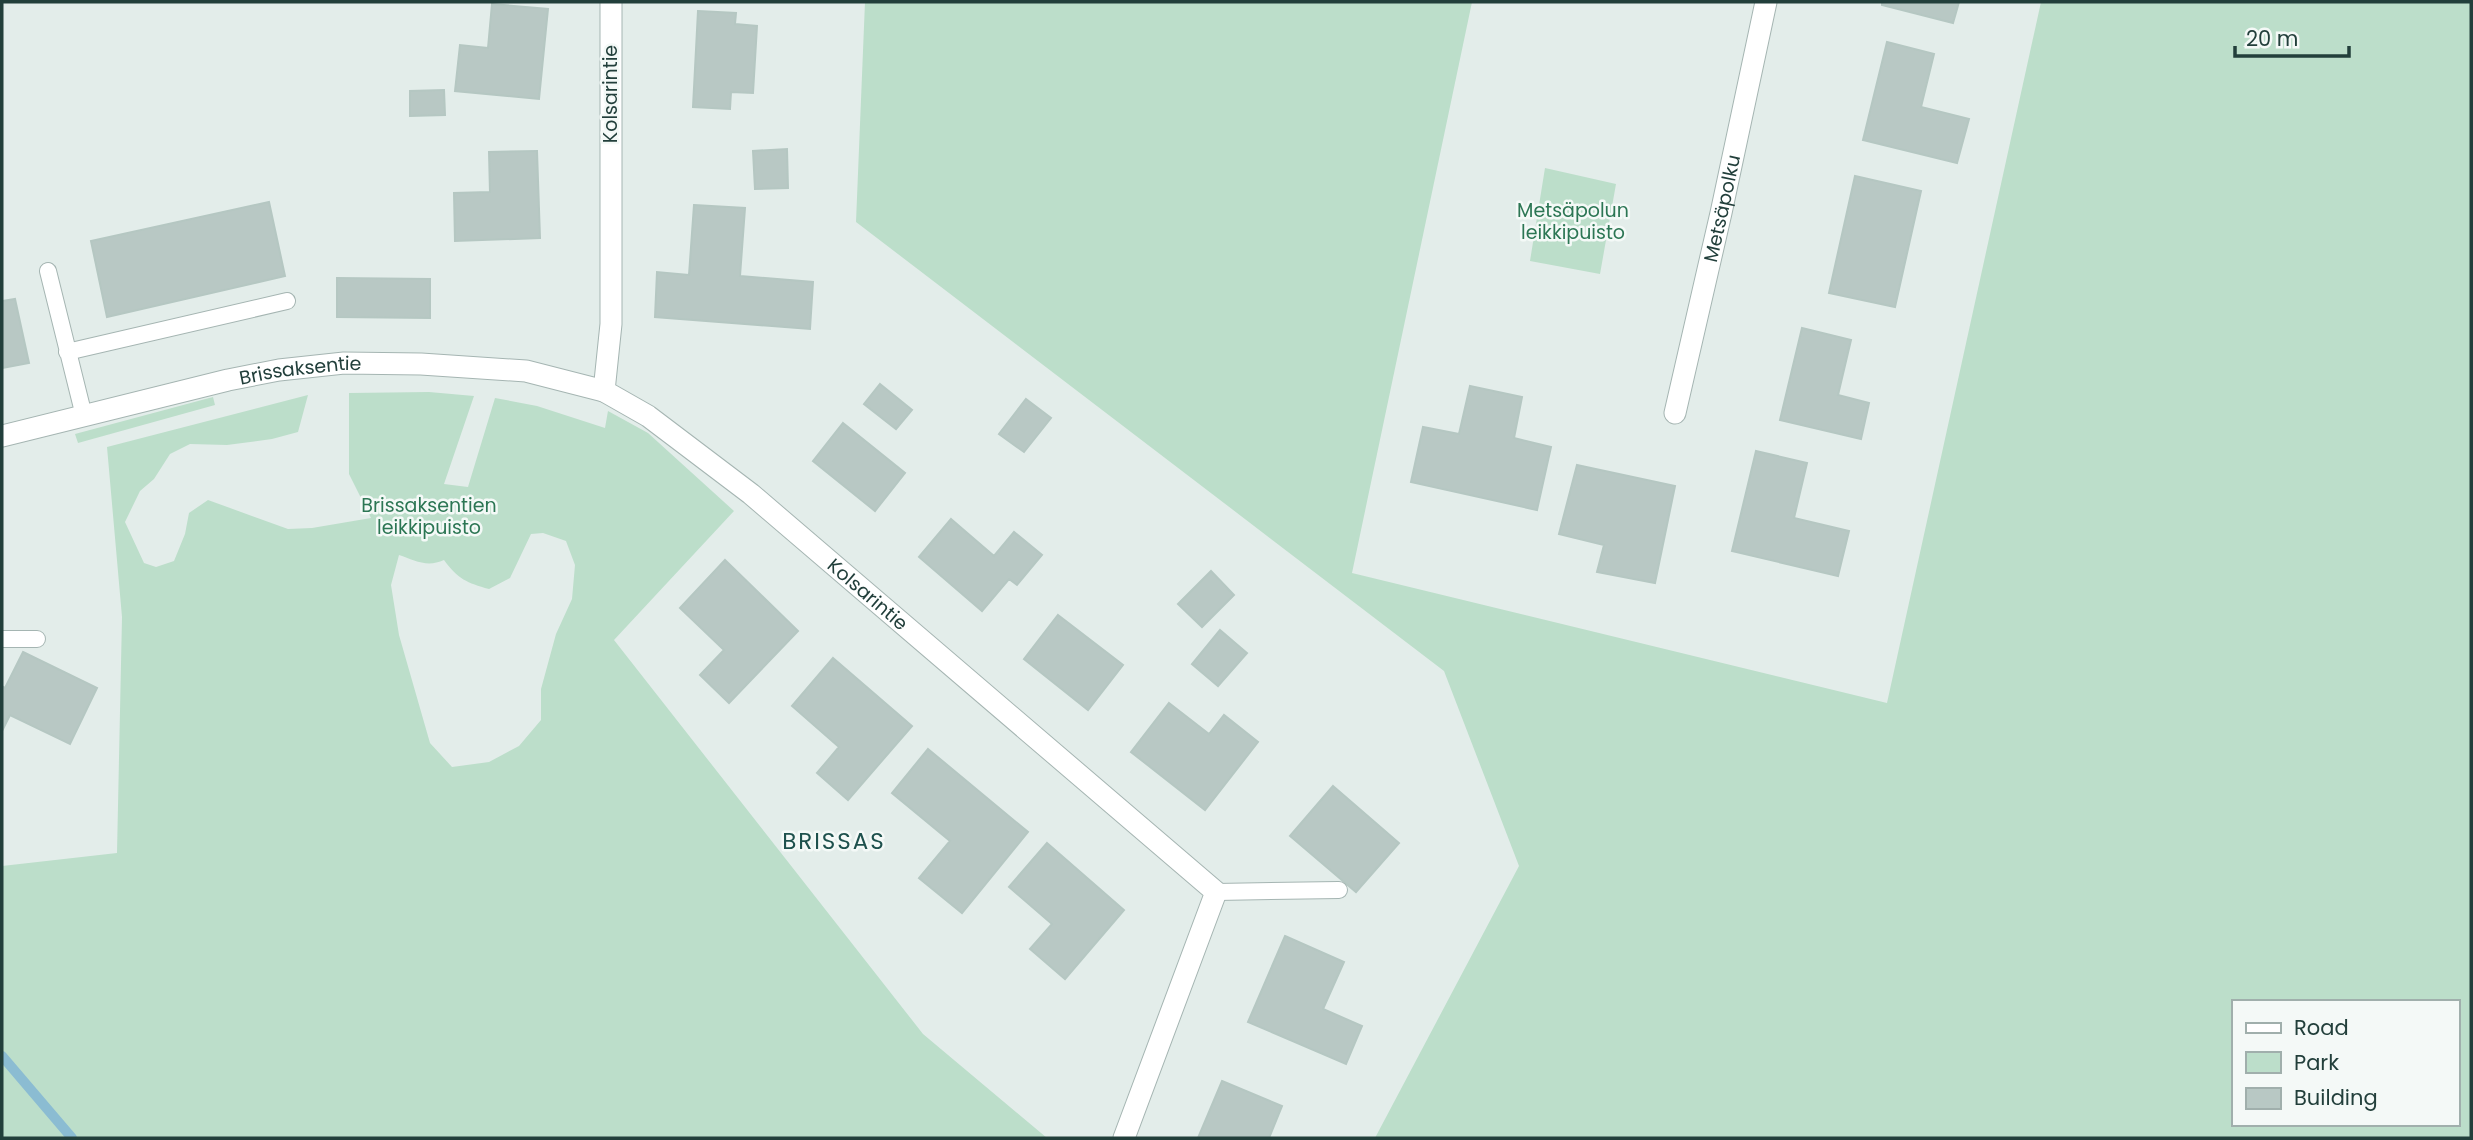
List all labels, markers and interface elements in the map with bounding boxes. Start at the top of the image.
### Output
scale bar [2235,14,2349,58]
text: 20 m [2246,24,2299,53]
street label: Kolsarintie [597,45,624,143]
street label: Metsäpolku [1697,152,1747,265]
park label: Metsäpolun leikkipuisto [1517,197,1629,246]
street label: Brissaksentie [237,349,362,391]
park label: Brissaksentien leikkipuisto [361,492,497,541]
street label: Kolsarintie [822,552,914,636]
district label: BRISSAS [782,825,886,857]
legend [2232,1000,2459,1126]
text: Road [2294,1013,2349,1042]
text: Park [2294,1048,2339,1077]
text: Building [2294,1083,2378,1112]

